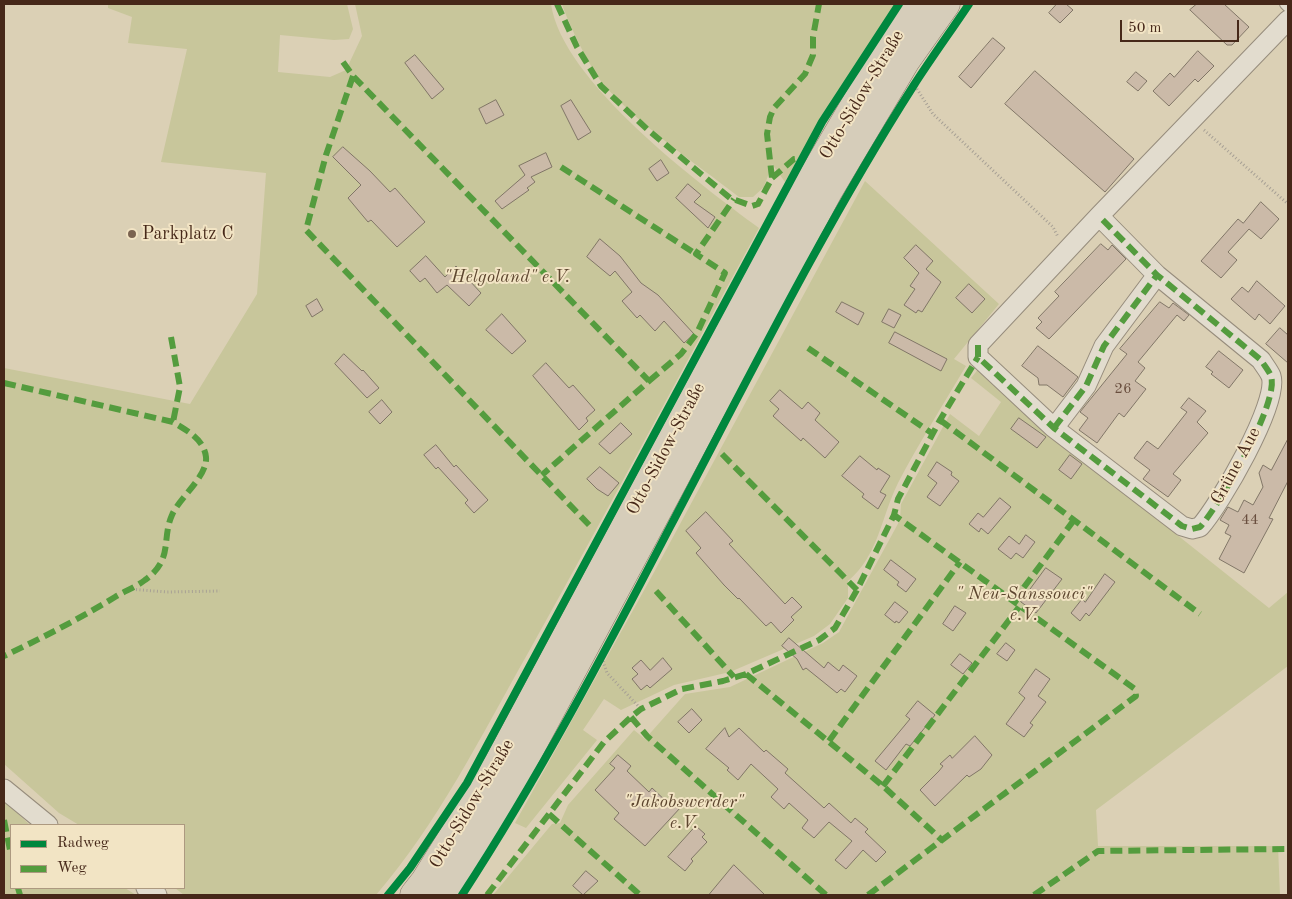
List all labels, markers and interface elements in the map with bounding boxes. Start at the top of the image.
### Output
scale bar [1122,10,1241,42]
text: 50 m [1128,21,1162,36]
street label: Otto-Sidow-Straße [815,26,909,164]
place label: Parkplatz C [142,223,233,245]
marker: Parkplatz C [126,228,138,240]
park label: "Helgoland" e.V. [444,266,570,288]
street label: Otto-Sidow-Straße [622,379,710,519]
house number: 26 [1114,380,1132,398]
street label: Grüne Aue [1207,424,1265,508]
house number: 44 [1241,511,1259,529]
park label: " Neu-Sanssouci" e.V. [956,583,1092,626]
street label: Otto-Sidow-Straße [425,735,519,873]
park label: "Jakobswerder" e.V. [624,791,744,834]
legend [10,824,185,889]
text: Radweg [57,836,109,851]
text: Weg [57,861,87,876]

